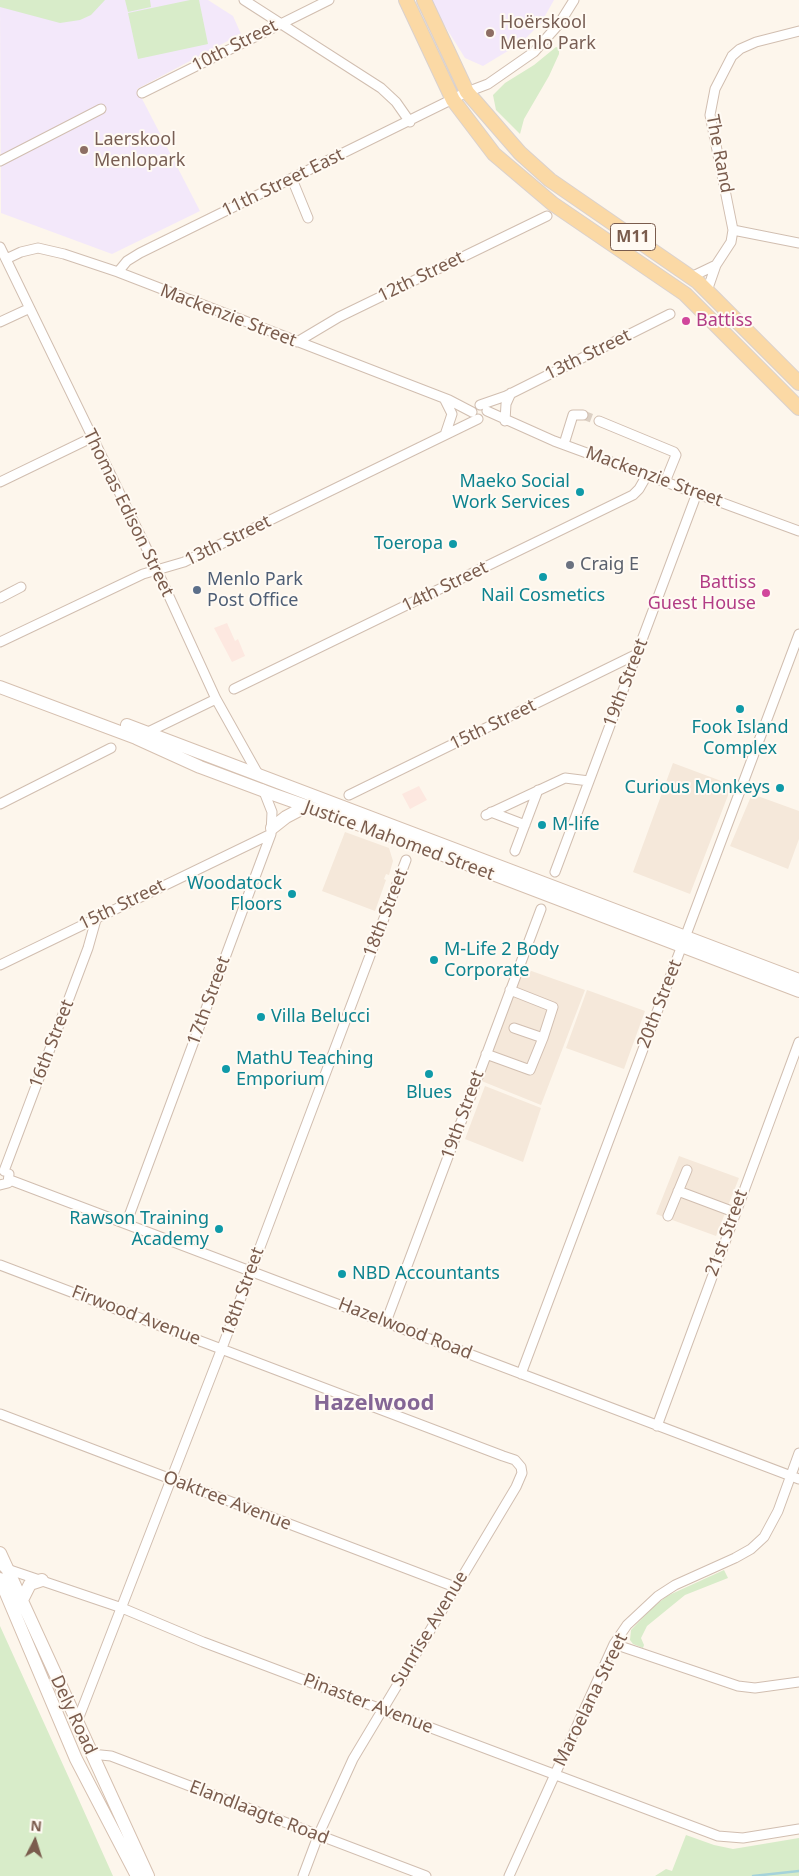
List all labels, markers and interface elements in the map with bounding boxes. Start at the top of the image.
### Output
place label: Hoërskool Menlo Park [500,12,596,54]
street label: 10th Street [189,15,281,77]
marker: Hoërskool Menlo Park [484,27,496,39]
street label: The Rand [701,113,737,195]
place label: Laerskool Menlopark [94,129,185,172]
marker: Laerskool Menlopark [78,144,90,156]
street label: 11th Street East [218,144,348,222]
road number: M11 [610,223,656,250]
street label: 12th Street [374,247,468,307]
street label: Mackenzie Street [157,280,299,352]
place label: Battiss [696,310,753,332]
marker: Battiss [680,315,692,327]
street label: 13th Street [541,325,635,385]
street label: Thomas Edison Street [78,426,178,600]
street label: Mackenzie Street [583,442,725,512]
place label: Maeko Social Work Services [452,471,570,514]
marker: Maeko Social Work Services [574,486,586,498]
street label: 13th Street [181,511,275,571]
place label: Toeropa [374,533,443,555]
marker: Toeropa [447,538,459,550]
place label: Craig E [580,554,639,576]
street label: 14th Street [398,557,492,617]
marker: Craig E [564,559,576,571]
place label: Menlo Park Post Office [207,569,303,612]
marker: Nail Cosmetics [537,571,549,583]
place label: Battiss Guest House [648,572,756,614]
marker: Menlo Park Post Office [191,584,203,596]
place label: Nail Cosmetics [481,585,605,607]
marker: Battiss Guest House [760,587,772,599]
street label: 19th Street [599,636,653,730]
street label: 15th Street [446,695,540,755]
marker: Fook Island Complex [734,703,746,715]
place label: Fook Island Complex [691,717,789,760]
place label: Curious Monkeys [625,777,770,799]
marker: Curious Monkeys [774,782,786,794]
street label: Justice Mahomed Street [301,797,497,885]
place label: M-life [552,814,600,836]
marker: M-life [536,819,548,831]
street label: 18th Street [359,866,413,960]
place label: Woodatock Floors [187,873,282,916]
street label: 15th Street [75,875,169,935]
marker: Woodatock Floors [286,888,298,900]
place label: M-Life 2 Body Corporate [444,939,559,982]
street label: 17th Street [183,954,235,1048]
marker: M-Life 2 Body Corporate [428,954,440,966]
street label: 20th Street [633,957,687,1051]
street label: 16th Street [25,997,79,1091]
place label: Villa Belucci [271,1006,370,1028]
marker: Villa Belucci [255,1011,267,1023]
place label: MathU Teaching Emporium [236,1048,373,1090]
marker: MathU Teaching Emporium [220,1063,232,1075]
marker: Blues [423,1068,435,1080]
street label: 19th Street [437,1068,489,1162]
place label: Blues [406,1082,452,1104]
street label: 21st Street [701,1187,753,1279]
place label: Rawson Training Academy [69,1208,209,1250]
marker: Rawson Training Academy [213,1223,225,1235]
street label: 18th Street [217,1245,269,1339]
place label: NBD Accountants [352,1263,500,1285]
marker: NBD Accountants [336,1268,348,1280]
street label: Firwood Avenue [69,1281,203,1351]
street label: Hazelwood Road [335,1294,475,1364]
district label: Hazelwood [314,1391,434,1417]
street label: Oaktree Avenue [160,1467,294,1535]
street label: Sunrise Avenue [387,1567,473,1691]
street label: Maroelana Street [549,1630,633,1770]
street label: Pinaster Avenue [300,1669,436,1739]
street label: Dely Road [45,1672,101,1758]
street label: Elandlaagte Road [186,1776,332,1850]
north arrow [10,1816,60,1866]
text: N [30,1816,43,1836]

